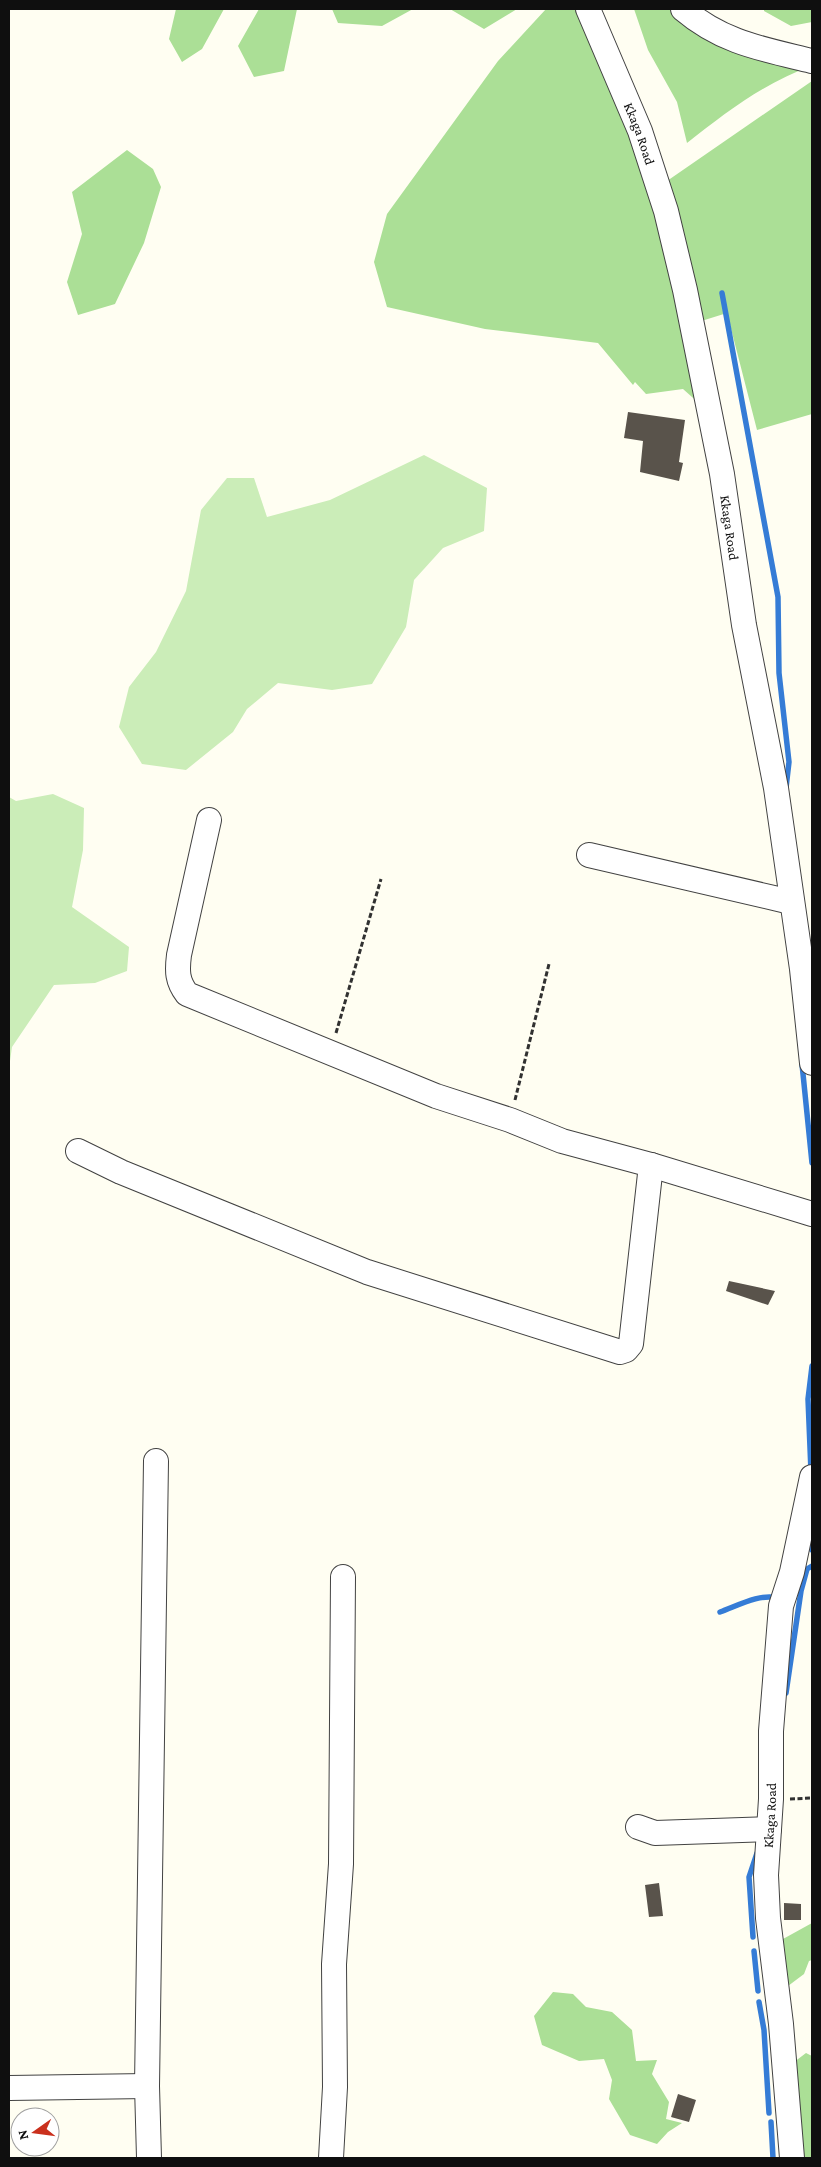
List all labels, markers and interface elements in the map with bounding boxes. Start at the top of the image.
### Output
street label: Kkaga Road [621,100,659,167]
street label: Kkaga Road [717,494,743,562]
street label: Kkaga Road [760,1782,779,1849]
north arrow [10,2107,60,2157]
text: N [13,2128,31,2142]

